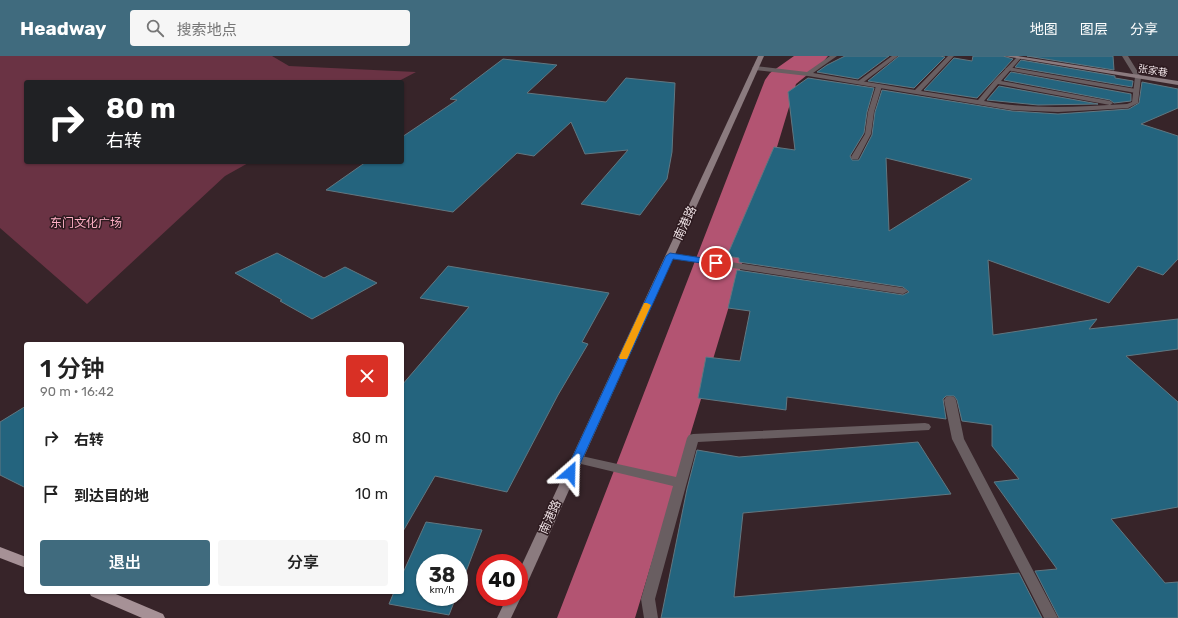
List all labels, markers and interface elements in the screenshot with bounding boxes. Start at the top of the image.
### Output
search box [130,10,410,46]
text: Headway [20,17,106,40]
icon: search [144,17,166,39]
text: 搜索地点 [176,21,236,39]
text: 地图 [1030,21,1058,38]
text: 图层 [1080,21,1108,38]
text: 分享 [1130,21,1158,38]
street label: 张家巷 [1137,63,1169,79]
text: 80 m [106,92,176,125]
icon: right [40,96,92,148]
text: 右转 [106,130,142,152]
street label: 南港路 [671,204,699,242]
park label: 东门文化广场 [50,216,122,230]
pin [699,246,733,280]
icon: arrive [705,252,727,274]
text: 1 分钟 [40,355,105,383]
button: close [346,355,388,397]
text: 90 m · 16:42 [40,384,114,399]
icon: right [40,427,62,449]
text: 80 m [352,429,388,447]
text: 右转 [74,431,104,449]
position arrow [549,452,591,494]
icon: arrive [40,483,62,505]
text: 10 m [355,485,388,503]
text: 到达目的地 [74,487,149,505]
street label: 南港路 [536,498,564,536]
button: 退出 [40,540,210,586]
button: 分享 [218,540,388,586]
speed limit sign: 40 [476,554,528,606]
text: 38 [429,563,455,587]
text: km/h [430,584,454,596]

